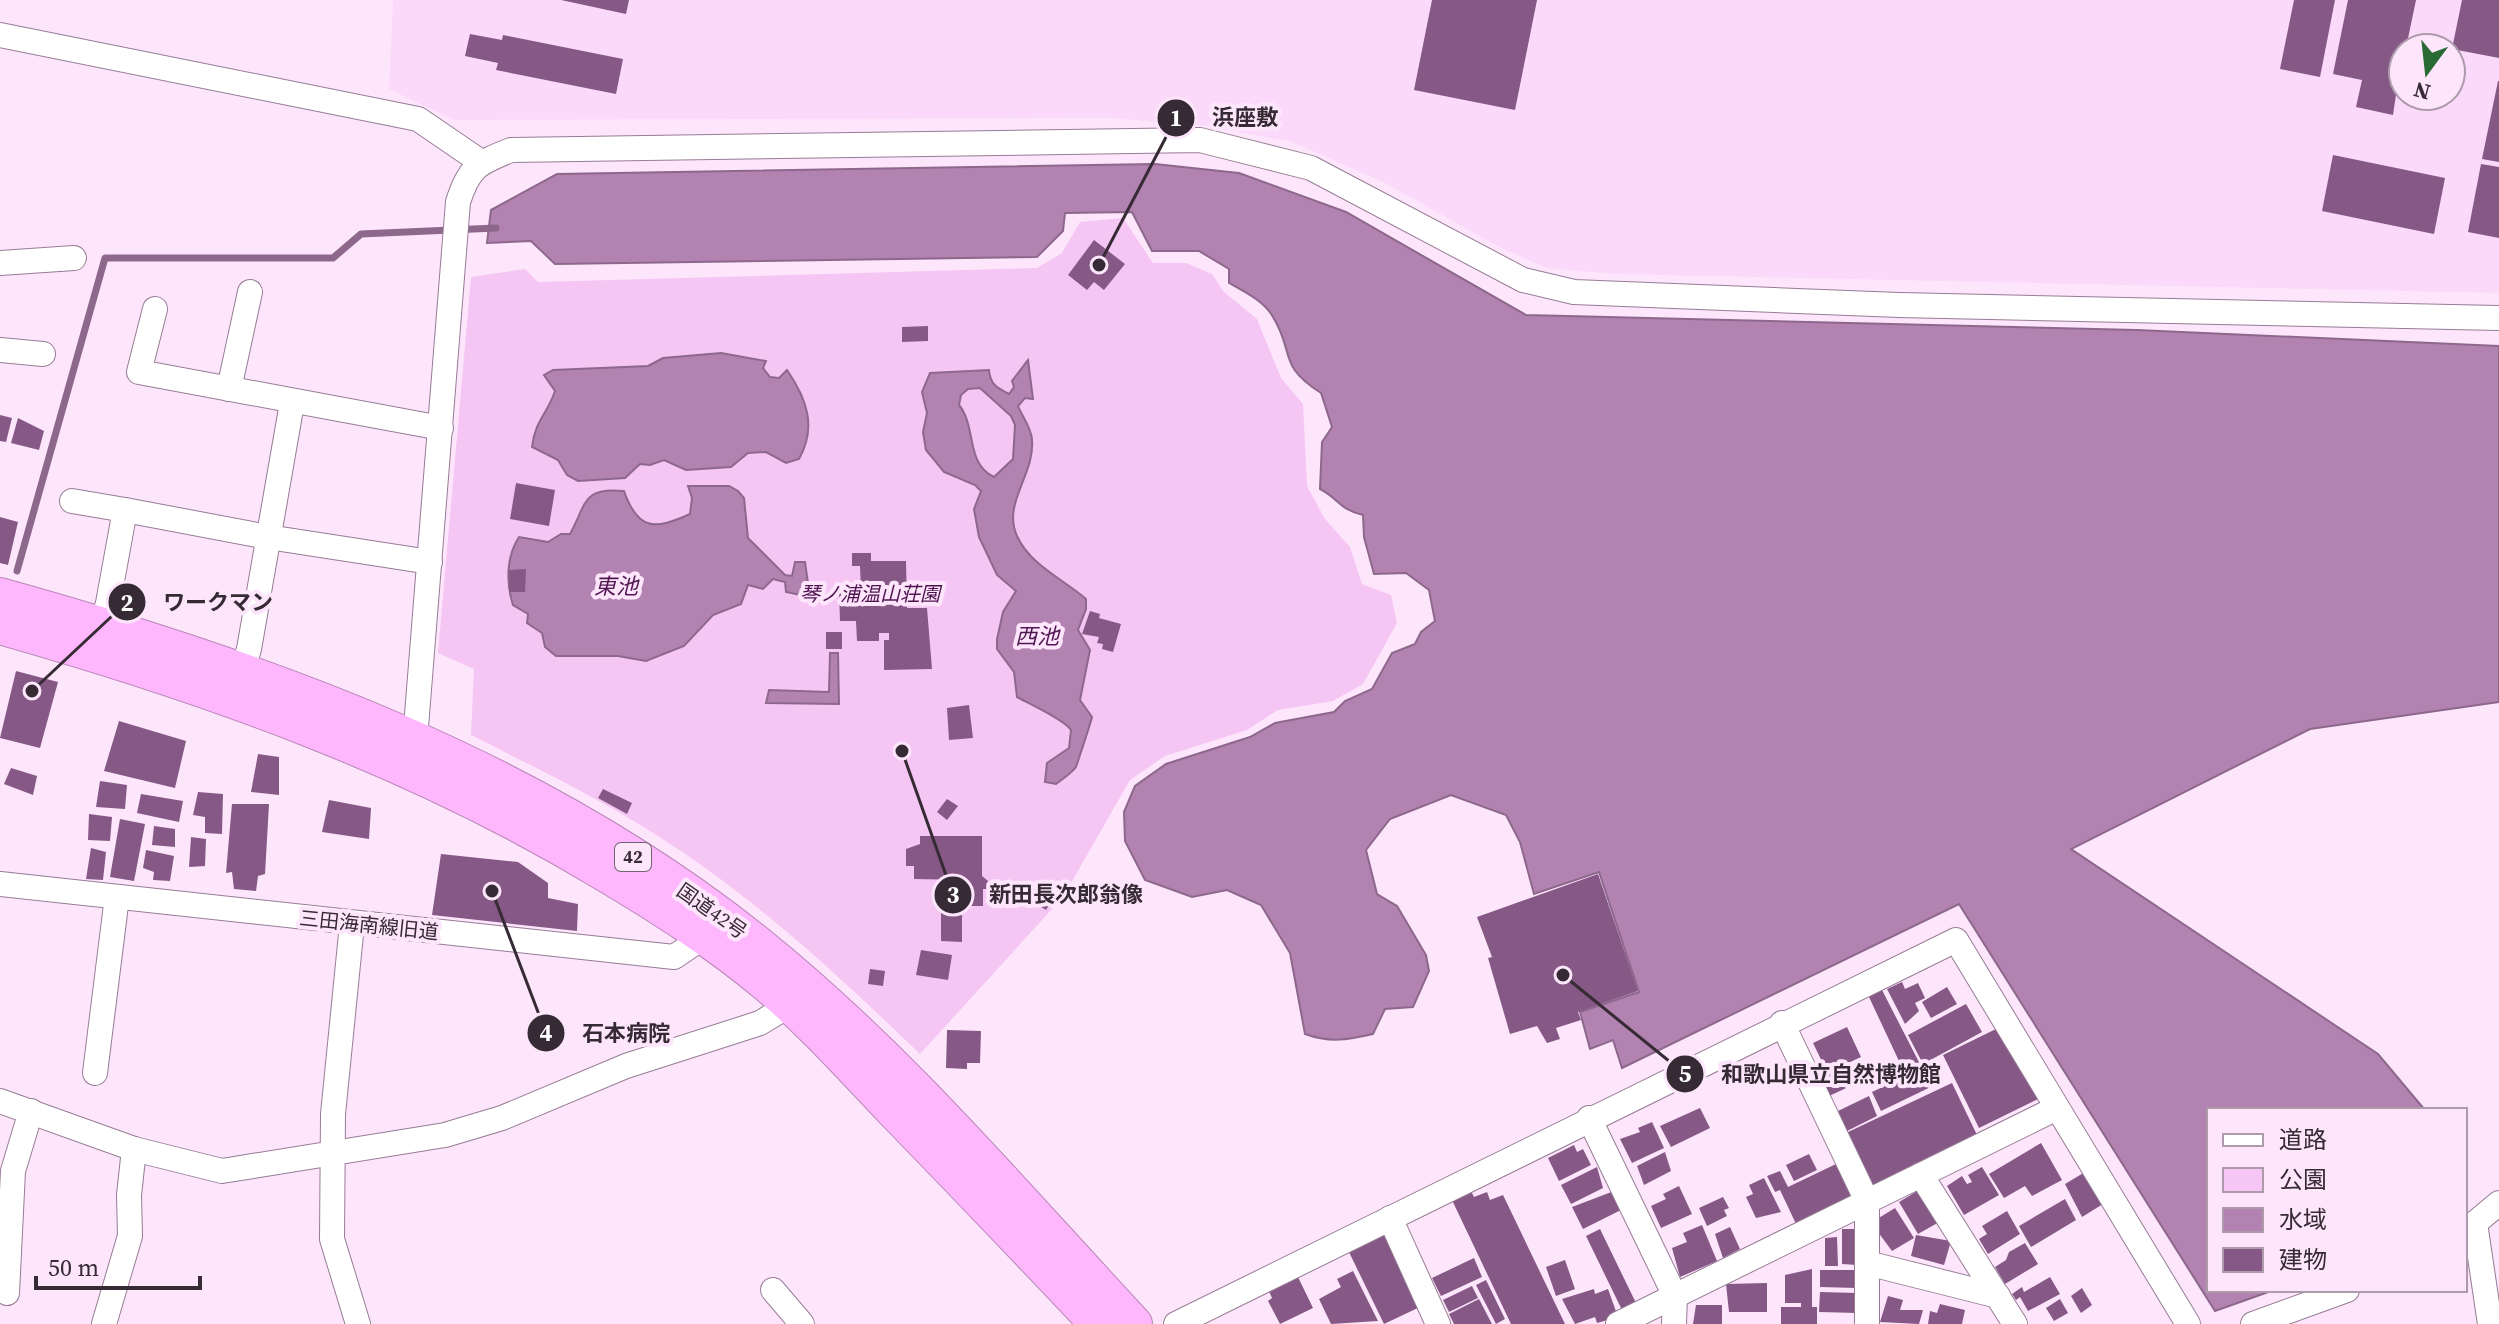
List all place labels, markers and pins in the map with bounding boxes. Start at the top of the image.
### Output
callout: 浜座敷 [1156,95,1294,141]
callout: ワークマン [107,579,289,625]
callout: 新田長次郎翁像 [933,872,1159,918]
callout: 石本病院 [526,1010,686,1056]
callout: 和歌山県立自然博物館 [1665,1051,1957,1097]

